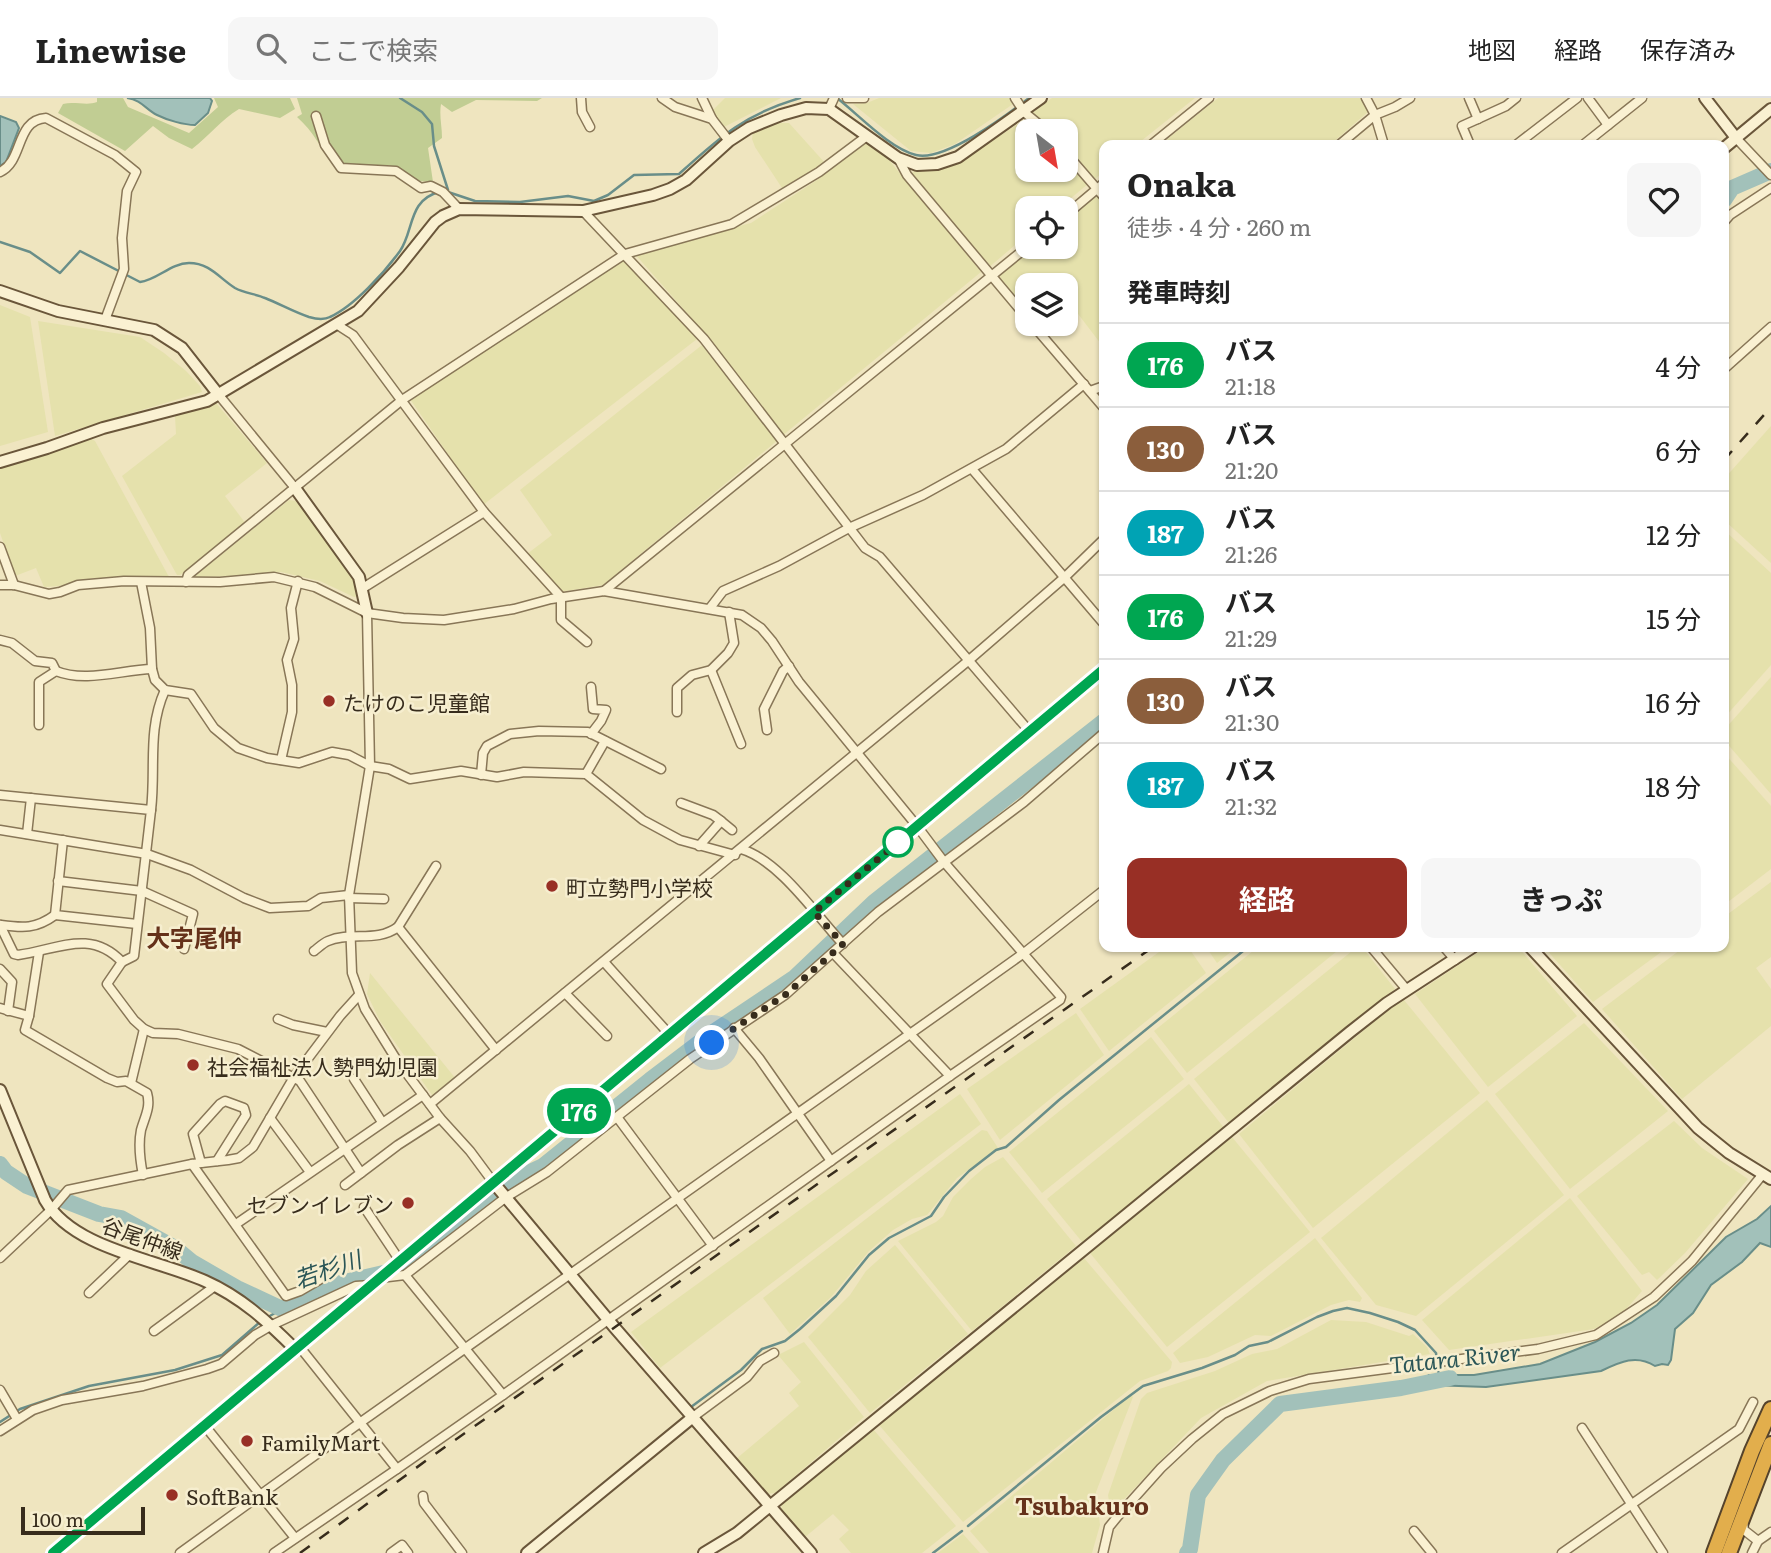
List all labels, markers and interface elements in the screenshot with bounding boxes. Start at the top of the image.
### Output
search box [228,17,718,80]
text: Linewise [35,24,186,73]
icon: search [252,29,290,67]
text: ここで検索 [308,29,438,68]
text: 地図 [1468,31,1516,66]
text: 経路 [1554,31,1602,66]
text: 保存済み [1640,31,1736,66]
north arrow [1015,119,1078,182]
map controls [1015,119,1078,336]
text: Onaka [1127,158,1236,207]
button: heart [1627,163,1701,237]
button: locate [1015,196,1078,259]
text: 徒歩 · 4 分 · 260 m [1127,209,1311,243]
text: 発車時刻 [1127,271,1231,310]
button: layers [1015,273,1078,336]
text: バス [1225,329,1277,368]
text: 4 分 [1655,346,1701,385]
text: 176 [1148,347,1183,382]
text: 21:18 [1225,368,1276,402]
text: バス [1225,413,1277,452]
text: 6 分 [1656,430,1701,469]
text: 130 [1146,431,1185,466]
text: 21:20 [1225,452,1278,486]
text: バス [1225,497,1277,536]
text: 12 分 [1646,514,1701,553]
text: 187 [1147,515,1184,550]
text: 21:26 [1225,536,1277,570]
text: バス [1225,581,1277,620]
text: 15 分 [1646,598,1701,637]
text: 176 [1148,599,1183,634]
text: 21:29 [1225,620,1277,654]
text: バス [1225,665,1277,704]
text: 16 分 [1645,682,1701,721]
text: 130 [1146,683,1185,718]
place label: たけのこ児童館 [343,686,490,717]
marker: たけのこ児童館 [321,693,337,709]
text: 21:30 [1225,704,1279,738]
text: バス [1225,749,1277,788]
text: 18 分 [1645,766,1701,805]
text: 187 [1147,767,1184,802]
text: 21:32 [1225,788,1277,822]
unlabelled marker [883,827,913,857]
button: 経路 [1127,858,1407,938]
button: きっぷ [1421,858,1701,938]
place label: 町立勢門小学校 [566,871,713,902]
marker: 町立勢門小学校 [544,878,560,894]
district label: 大字尾仲 [146,919,242,954]
your location [694,1025,729,1060]
place label: 社会福祉法人勢門幼児園 [207,1050,438,1081]
marker: 社会福祉法人勢門幼児園 [185,1057,201,1073]
line badge: 176 [539,1088,619,1134]
text: 176 [561,1093,597,1128]
place label: セブンイレブン [247,1188,394,1219]
marker: セブンイレブン [400,1195,416,1211]
street label: 谷尾仲線 [98,1208,188,1266]
water label: 若杉川 [289,1240,368,1295]
water label: Tatara River [1388,1333,1522,1381]
place label: FamilyMart [261,1426,381,1457]
marker: FamilyMart [239,1433,255,1449]
place label: SoftBank [186,1480,278,1511]
marker: SoftBank [164,1487,180,1503]
district label: Tsubakuro [1015,1487,1149,1522]
scale bar [21,1504,145,1536]
text: 100 m [32,1505,84,1533]

